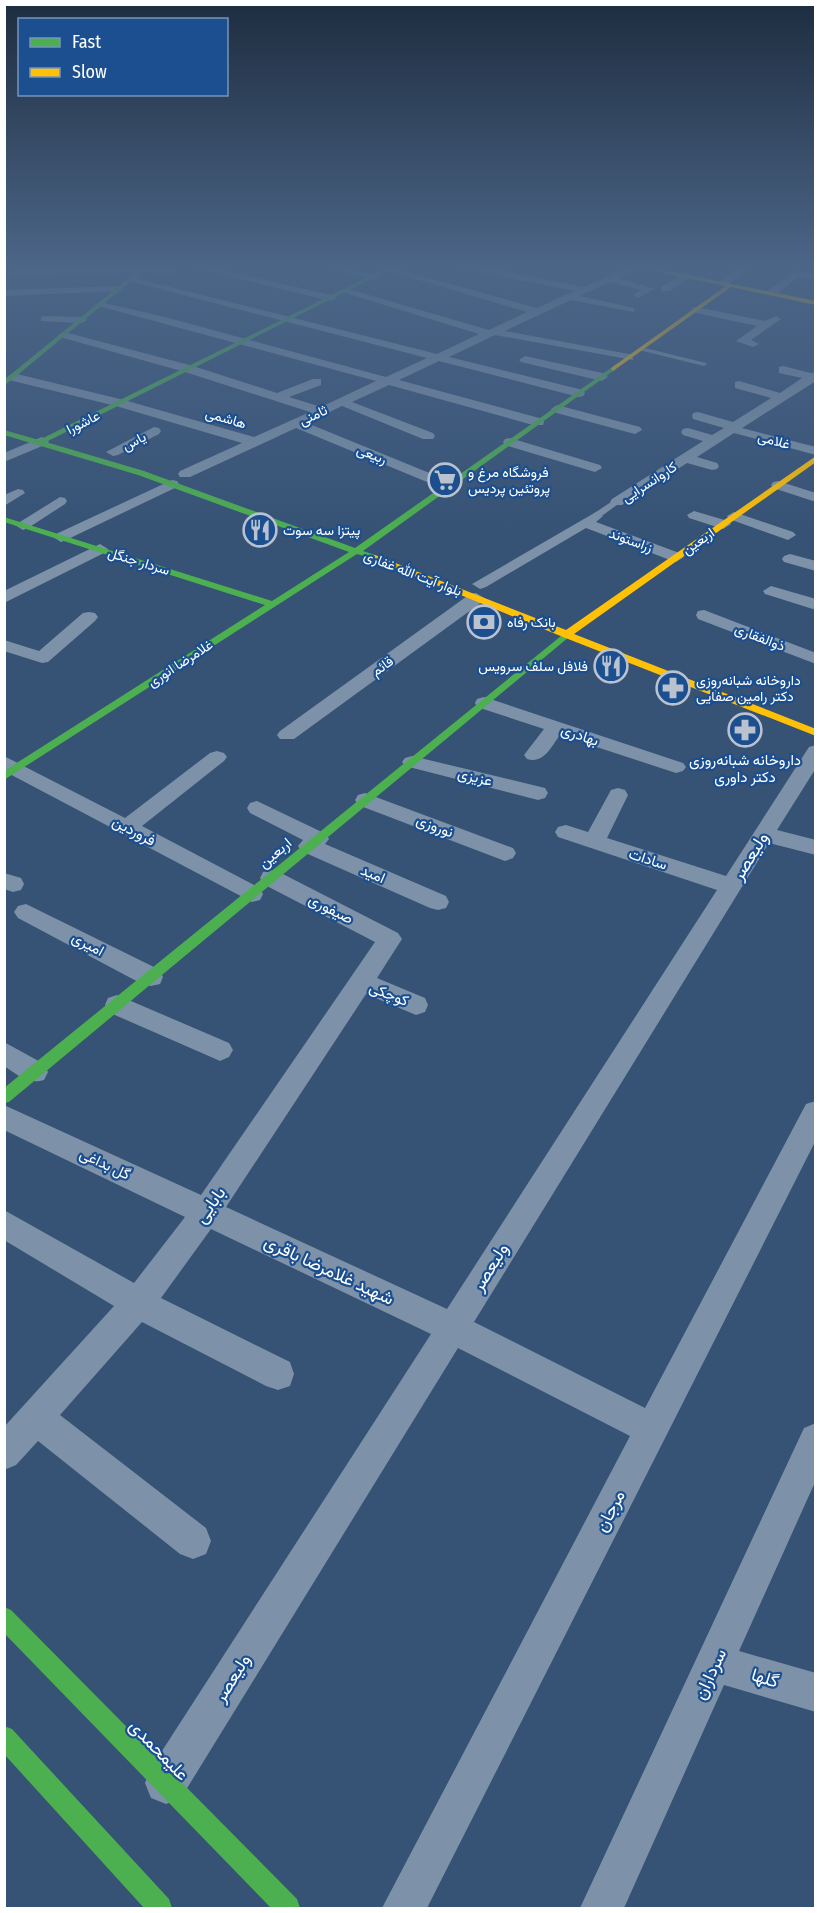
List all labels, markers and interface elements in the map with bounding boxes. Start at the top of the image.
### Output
legend [18,18,228,96]
text: Fast [72,31,101,53]
text: Slow [72,61,107,83]
street label: ثامنی [296,401,331,429]
street label: هاشمی [203,405,249,432]
street label: عاشورا [64,407,103,438]
street label: یاس [119,428,149,455]
street label: غلامی [756,428,792,453]
street label: ربیعی [354,441,389,468]
street label: کاروانسرایی [618,458,680,507]
supermarket icon: فروشگاه مرغ و پروتئین پردیس [427,462,463,498]
place label: فروشگاه مرغ و پروتئین پردیس [468,464,550,498]
restaurant icon: پیتزا سه سوت [242,512,278,548]
place label: پیتزا سه سوت [283,522,361,540]
street label: اربعین [679,524,718,559]
street label: زراستوند [607,525,655,556]
street label: سردار جنگل [106,544,172,579]
street label: بلوار آیت الله غفاری [361,547,464,600]
bank icon: بانک رفاه [466,604,502,640]
place label: بانک رفاه [507,614,556,631]
street label: ذوالفقاری [732,620,788,655]
street label: غلامرضا انوری [144,636,216,691]
restaurant icon: فلافل سلف سرویس [593,648,629,684]
street label: قائم [368,653,397,680]
place label: فلافل سلف سرویس [478,658,588,675]
pharmacy icon: داروخانه شبانه‌روزی دکتر رامین صفایی [655,670,691,706]
place label: داروخانه شبانه‌روزی دکتر رامین صفایی [696,672,801,705]
pharmacy icon: داروخانه شبانه‌روزی دکتر داوری [727,712,763,748]
street label: بهادری [558,720,601,751]
place label: داروخانه شبانه‌روزی دکتر داوری [689,751,801,787]
street label: عزیزی [456,764,494,791]
street label: نوروزی [414,811,456,842]
street label: فروردین [109,812,159,851]
street label: ولیعصر [726,828,773,885]
street label: اربعین [255,834,296,873]
street label: سادات [626,844,670,874]
street label: امید [358,861,388,887]
street label: صیفوری [305,890,356,929]
street label: امیری [68,928,107,961]
street label: کوچکی [366,978,412,1011]
street label: گل بداغی [76,1145,133,1185]
street label: بابایی [190,1182,230,1228]
street label: شهید غلامرضا باقری [261,1230,397,1310]
street label: ولیعصر [466,1239,513,1296]
street label: مرجان [590,1486,630,1536]
street label: سرداران [689,1645,731,1703]
street label: ولیعصر [208,1650,255,1707]
street label: گلها [749,1663,781,1693]
street label: علیمحمدی [124,1715,194,1785]

